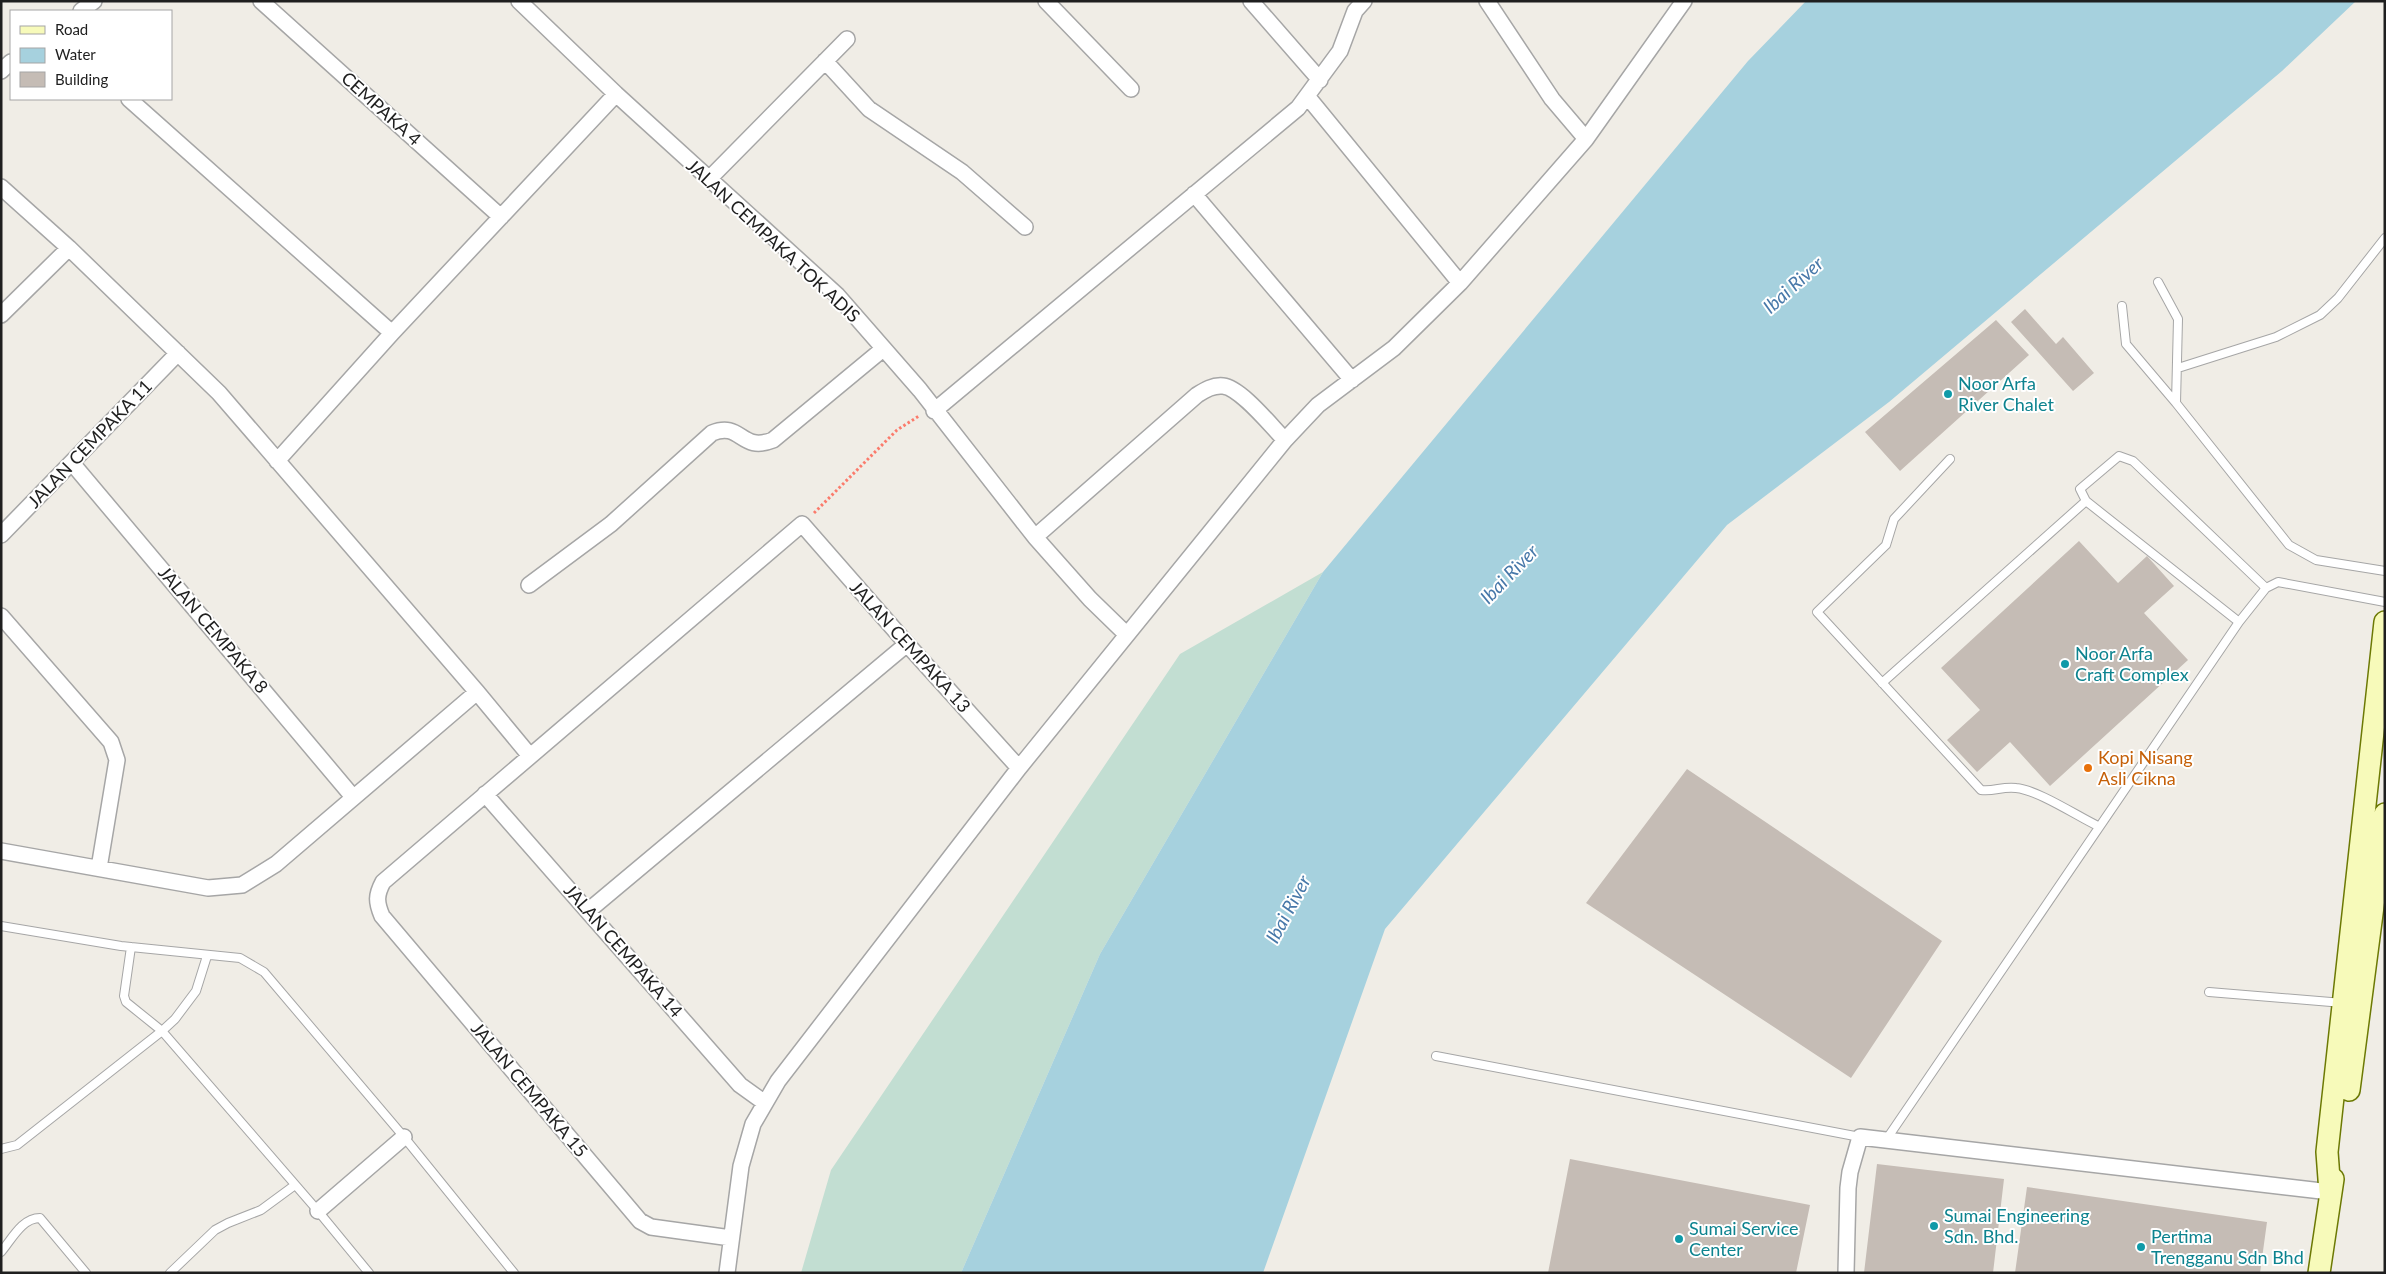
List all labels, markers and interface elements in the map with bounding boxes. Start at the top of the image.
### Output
legend [10,10,172,100]
text: Road [55,20,88,38]
text: Water [55,45,96,63]
street label: CEMPAKA 4 [337,67,426,150]
text: Building [55,70,108,88]
street label: JALAN CEMPAKA TOK ADIS [682,154,865,326]
water label: Ibai River [1758,251,1828,318]
place label: Noor Arfa River Chalet [1958,372,2054,415]
street label: JALAN CEMPAKA 11 [22,375,156,512]
marker: Noor Arfa River Chalet [1942,388,1954,400]
water label: Ibai River [1475,539,1543,608]
street label: JALAN CEMPAKA 8 [154,561,273,697]
street label: JALAN CEMPAKA 13 [846,576,976,717]
place label: Noor Arfa Craft Complex [2075,642,2189,685]
marker: Noor Arfa Craft Complex [2059,658,2071,670]
place label: Kopi Nisang Asli Cikna [2098,746,2193,789]
marker: Kopi Nisang Asli Cikna [2082,762,2094,774]
water label: Ibai River [1260,871,1315,947]
street label: JALAN CEMPAKA 14 [560,879,688,1022]
street label: JALAN CEMPAKA 15 [467,1017,593,1161]
place label: Sumai Engineering Sdn. Bhd. [1944,1204,2090,1247]
place label: Sumai Service Center [1689,1217,1799,1260]
marker: Sumai Engineering Sdn. Bhd. [1928,1220,1940,1232]
place label: Pertima Trengganu Sdn Bhd [2151,1225,2304,1268]
marker: Sumai Service Center [1673,1233,1685,1245]
marker: Pertima Trengganu Sdn Bhd [2135,1241,2147,1253]

